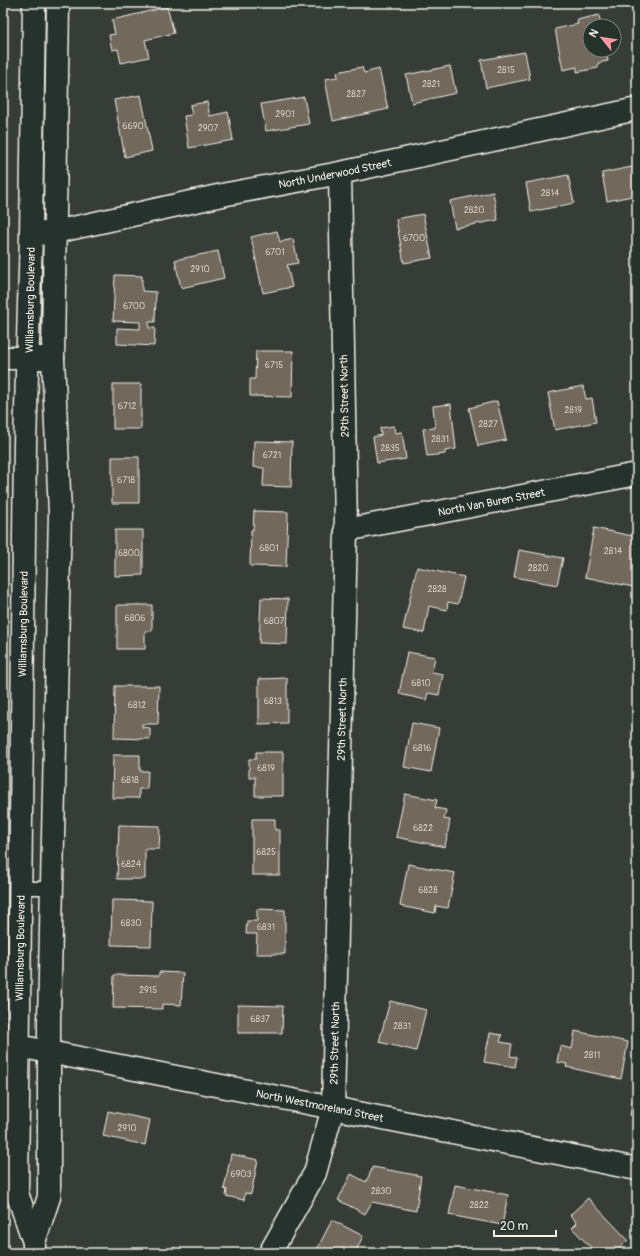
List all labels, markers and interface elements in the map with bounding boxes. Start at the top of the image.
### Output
north arrow [582,18,622,58]
text: N [586,26,602,40]
house number: 2815 [497,65,515,76]
house number: 2821 [422,79,440,90]
house number: 2827 [346,89,366,100]
house number: 2901 [275,109,295,120]
house number: 6690 [122,121,144,132]
house number: 2907 [198,123,219,134]
street label: North Underwood Street [277,156,393,191]
house number: 2814 [541,188,560,199]
house number: 2820 [464,205,484,216]
house number: 6700 [403,233,425,244]
street label: Williamsburg Boulevard [23,247,38,353]
house number: 6701 [265,247,285,258]
house number: 2910 [190,264,210,275]
house number: 6700 [123,301,145,312]
street label: 29th Street North [337,354,352,438]
house number: 6715 [265,360,283,371]
house number: 6712 [118,401,136,412]
house number: 2819 [564,405,582,416]
house number: 2827 [478,419,498,430]
house number: 2831 [431,434,449,445]
house number: 2835 [380,443,400,454]
house number: 6721 [263,450,281,461]
house number: 6718 [117,475,135,486]
street label: North Van Buren Street [437,486,546,519]
house number: 6801 [259,543,279,554]
house number: 2814 [604,546,623,557]
house number: 6800 [118,548,140,559]
house number: 2820 [528,563,548,574]
street label: Williamsburg Boulevard [16,571,31,677]
house number: 2828 [427,584,447,595]
house number: 6806 [124,613,146,624]
house number: 6807 [264,616,285,627]
street label: 29th Street North [335,678,350,761]
house number: 6810 [411,678,431,689]
house number: 6813 [264,696,282,707]
house number: 6812 [128,700,146,711]
house number: 6816 [413,743,431,754]
house number: 6819 [257,763,275,774]
house number: 6818 [121,775,139,786]
house number: 6822 [413,823,433,834]
house number: 6825 [256,847,276,858]
house number: 6824 [121,859,142,870]
house number: 6828 [418,885,438,896]
street label: Williamsburg Boulevard [13,895,28,1001]
house number: 6830 [121,918,141,929]
house number: 6831 [257,922,275,933]
house number: 2915 [139,985,157,996]
street label: 29th Street North [328,1002,342,1085]
house number: 6837 [250,1014,270,1025]
house number: 2831 [393,1021,411,1032]
house number: 2811 [584,1050,600,1061]
street label: North Westmoreland Street [255,1087,385,1125]
house number: 2910 [117,1123,137,1134]
house number: 6903 [230,1169,252,1180]
house number: 2830 [371,1186,391,1197]
house number: 2822 [469,1200,489,1211]
scale bar [494,1212,556,1238]
text: 20 m [500,1219,529,1234]

